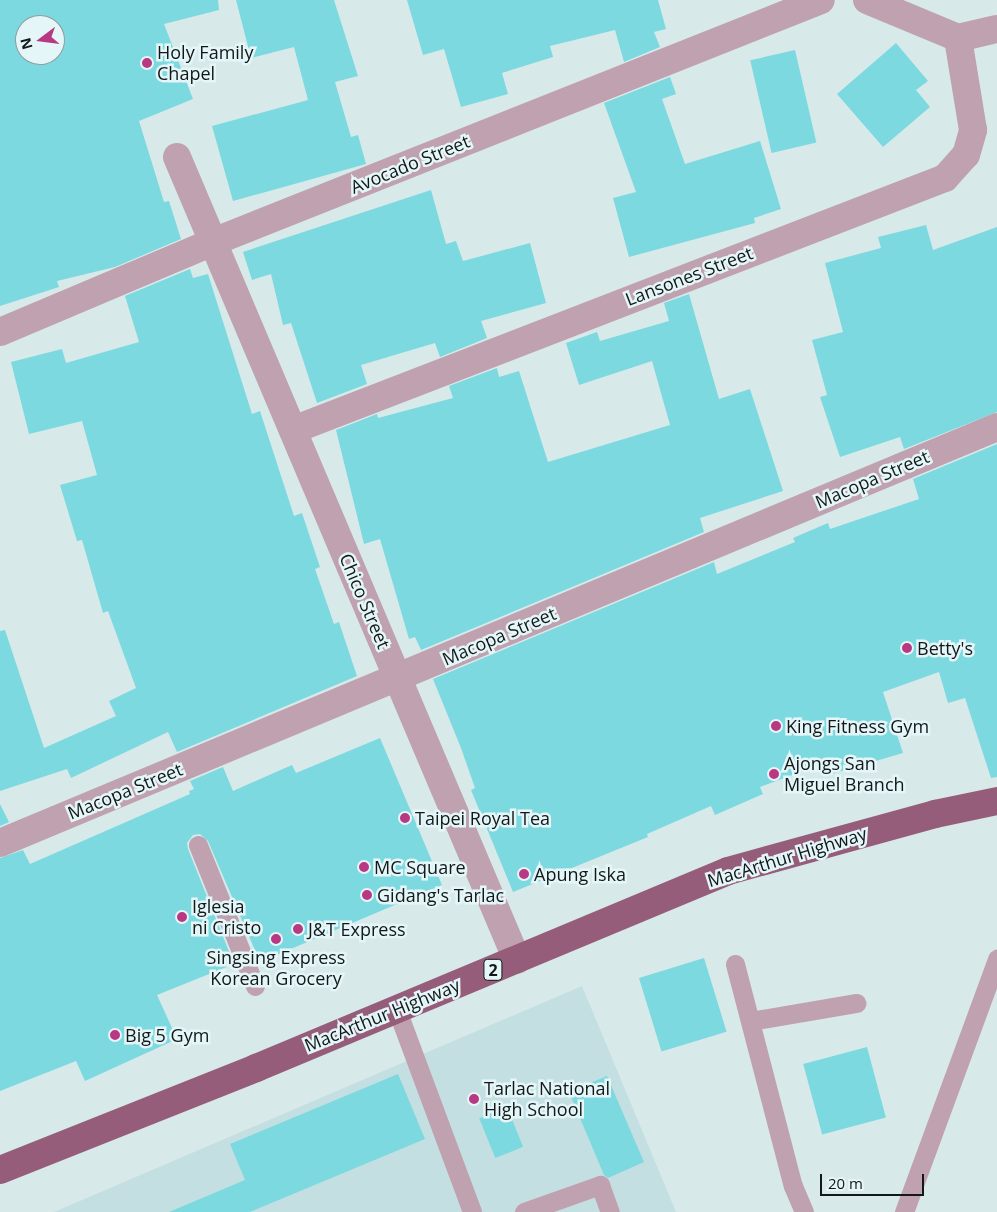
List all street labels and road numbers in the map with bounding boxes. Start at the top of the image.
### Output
street label: Avocado Street [347,130,473,198]
street label: Lansones Street [622,242,756,310]
street label: Macopa Street [812,445,932,513]
street label: Chico Street [335,550,395,652]
street label: Macopa Street [439,602,559,670]
street label: Macopa Street [65,758,185,824]
street label: MacArthur Highway [705,822,869,892]
road number: 2 [483,956,503,984]
street label: MacArthur Highway [301,974,463,1056]

